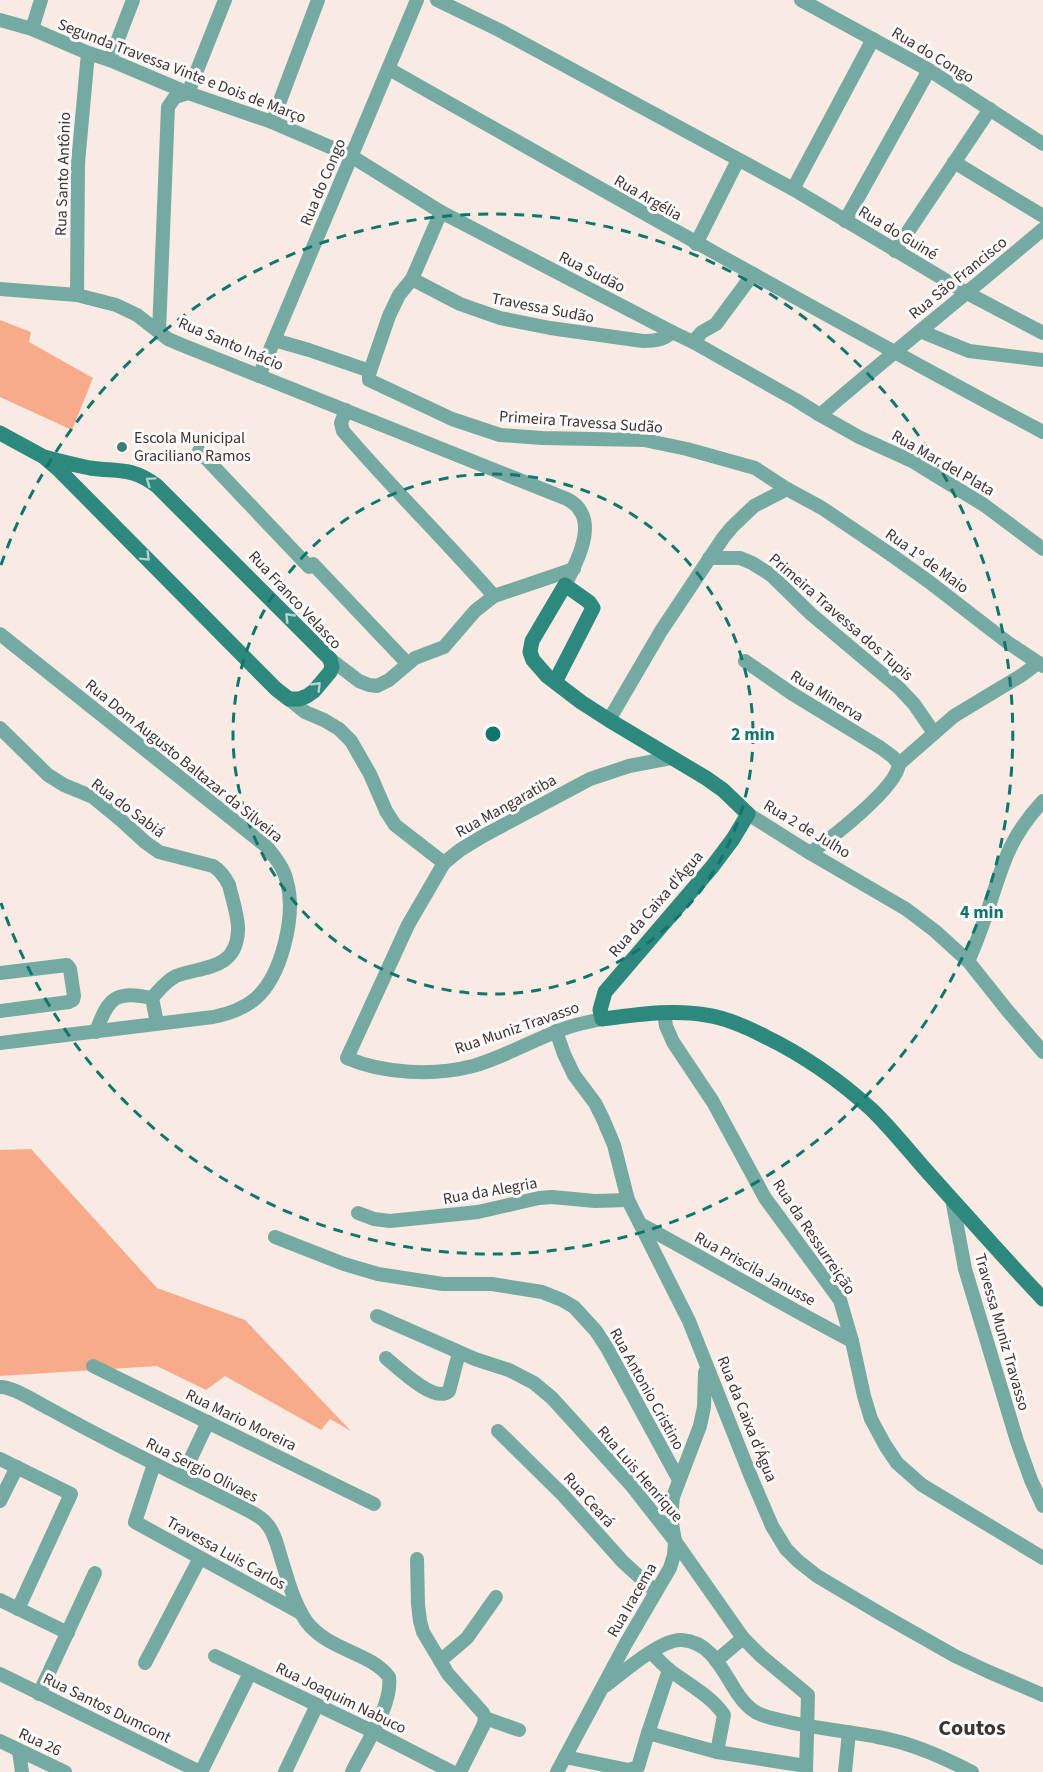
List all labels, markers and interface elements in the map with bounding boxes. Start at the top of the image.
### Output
street label: Segunda Travessa Vinte e Dois de Março [55,13,309,129]
street label: Rua do Congo [888,22,978,88]
street label: Rua Santo Antônio [50,112,76,236]
street label: Rua do Congo [295,135,351,229]
street label: Rua Argélia [610,170,686,226]
street label: Rua do Guiné [854,201,942,265]
street label: Rua São Francisco [904,231,1012,325]
street label: Rua Sudão [555,246,629,298]
street label: Travessa Sudão [490,287,596,329]
street label: Rua Santo Inácio [175,312,287,376]
street label: Primeira Travessa Sudão [498,405,664,439]
street label: Rua Mar del Plata [887,425,999,501]
place label: Escola Municipal Graciliano Ramos [134,427,251,467]
marker: Escola Municipal Graciliano Ramos [115,440,129,454]
one-way arrow [145,477,156,488]
street label: Rua 1º de Maio [881,523,973,599]
street label: Rua Franco Velasco [243,546,347,654]
street label: Primeira Travessa dos Tupis [764,548,918,686]
one-way arrow [138,549,149,560]
one-way arrow [285,614,296,624]
street label: Rua Minerva [786,665,868,727]
street label: Rua Dom Augusto Baltazar da Silveira [80,674,288,848]
one-way arrow [310,683,321,694]
text: 2 min [731,722,775,747]
centre of rings [483,724,503,744]
street label: Rua Mangaratiba [451,769,561,843]
street label: Rua do Sabiá [87,773,169,843]
street label: Rua 2 de Julho [759,794,855,864]
street label: Rua da Caixa d'Água [604,846,708,962]
text: 4 min [960,900,1004,925]
street label: Rua Muniz Travasso [452,996,582,1060]
street label: Rua da Alegria [441,1172,539,1210]
street label: Rua da Ressurreição [767,1175,861,1299]
street label: Rua Priscila Janusse [690,1227,820,1311]
street label: Travessa Muniz Travasso [969,1251,1035,1413]
street label: Rua Antonio Cristino [604,1324,690,1454]
street label: Rua da Caixa d'Água [712,1353,782,1485]
street label: Rua Mario Moreira [182,1384,300,1456]
street label: Rua Luis Henrique [592,1421,688,1527]
street label: Rua Sergio Olivaes [142,1432,262,1508]
street label: Rua Ceará [558,1468,620,1532]
street label: Travessa Luis Carlos [162,1511,290,1595]
street label: Rua Iracema [602,1559,662,1641]
street label: Rua Joaquim Nabuco [272,1657,410,1739]
street label: Rua Santos Dumcont [39,1667,175,1749]
district label: Coutos [938,1712,1006,1744]
street label: Rua 26 [15,1723,65,1761]

